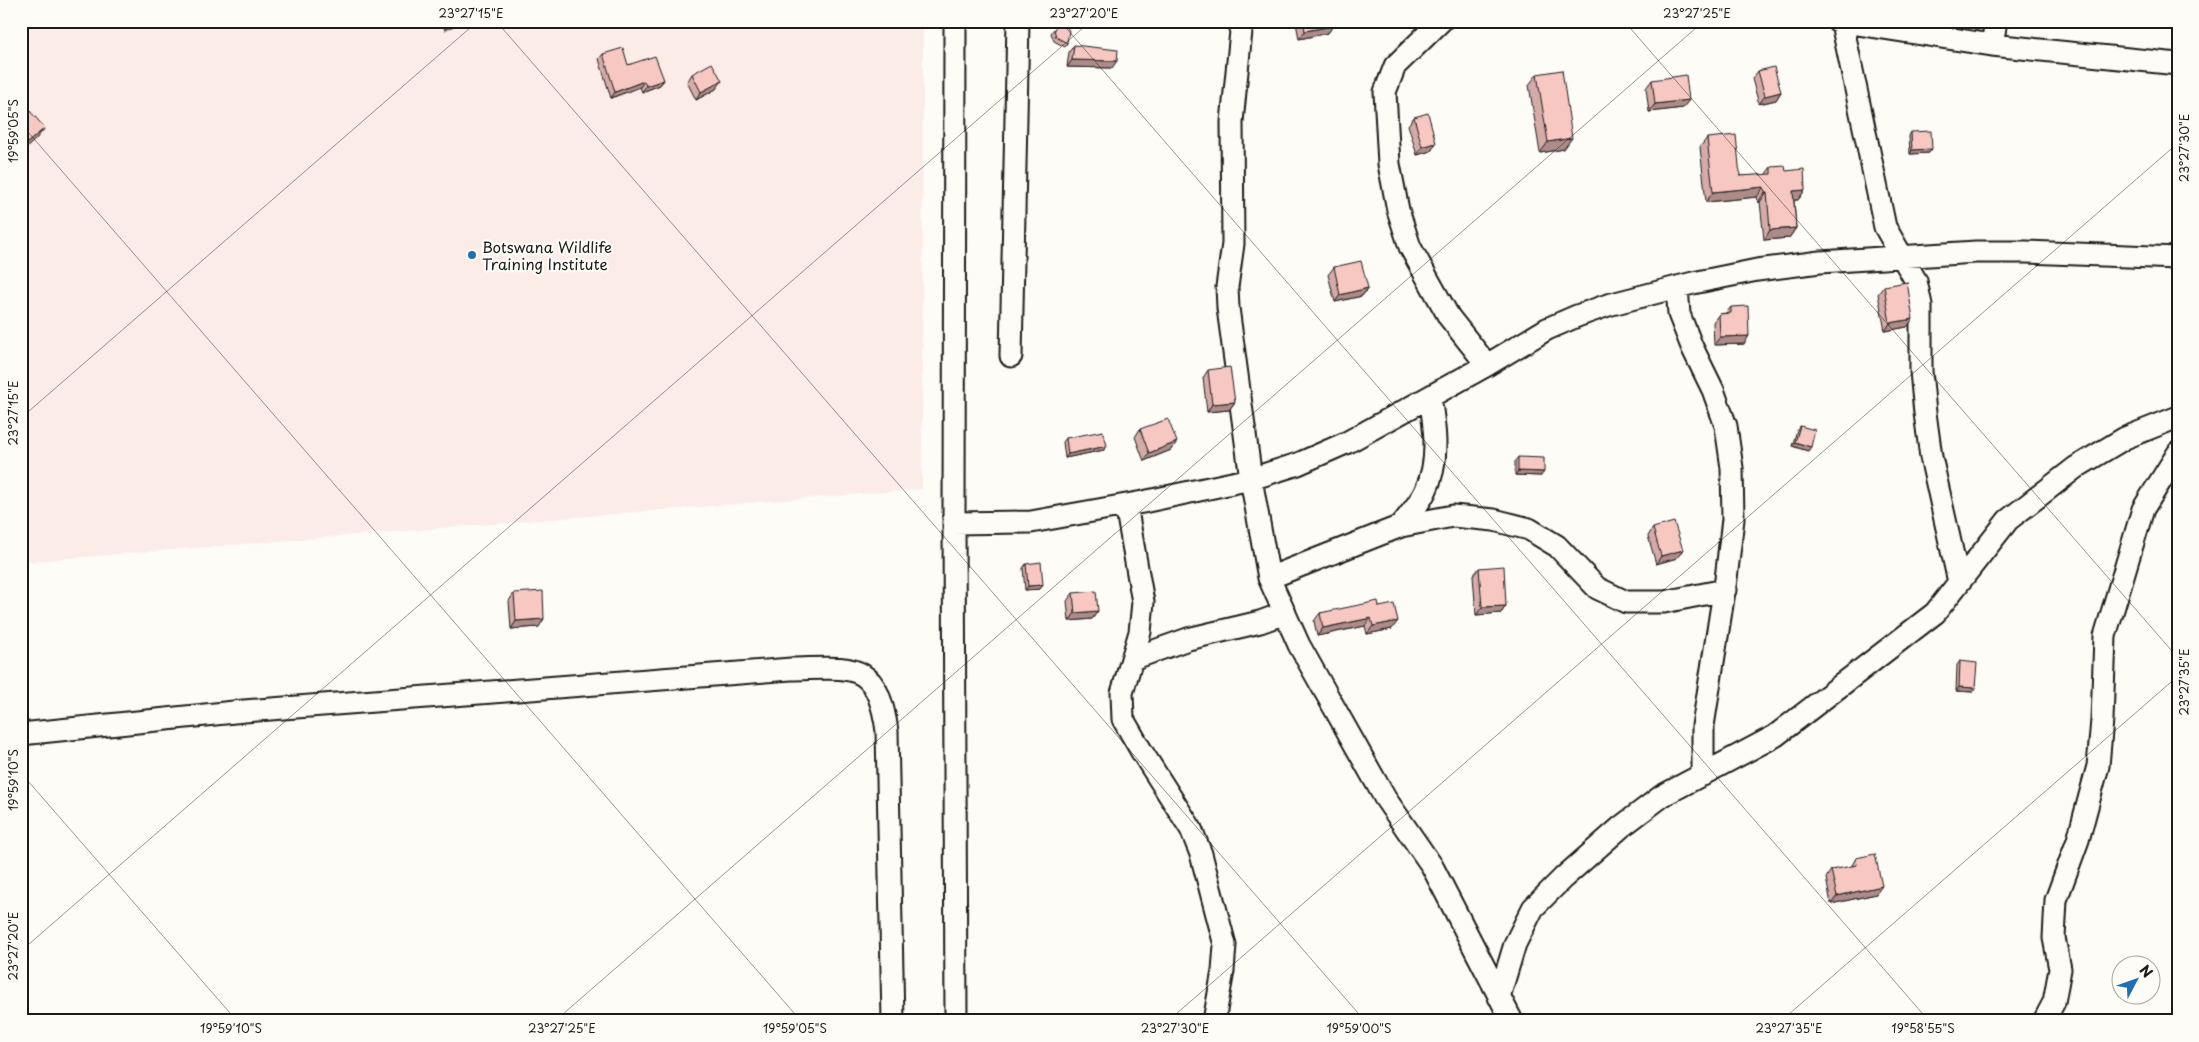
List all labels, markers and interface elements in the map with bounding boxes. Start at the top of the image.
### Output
text: 23°27'15"E [439,4,503,22]
text: 23°27'20"E [1050,4,1118,22]
text: 23°27'25"E [1663,4,1731,22]
text: 19°59'05"S [4,99,22,163]
text: 23°27'30"E [2175,114,2193,182]
place label: Botswana Wildlife Training Institute [482,235,612,275]
marker: Botswana Wildlife Training Institute [466,249,478,261]
text: 23°27'15"E [4,381,22,445]
text: 23°27'35"E [2175,648,2193,716]
text: 19°59'10"S [4,749,22,811]
text: 23°27'20"E [4,912,22,980]
north arrow [2112,954,2162,1004]
text: N [2135,960,2158,982]
text: 19°59'10"S [200,1019,262,1037]
text: 23°27'25"E [528,1019,596,1037]
text: 19°59'05"S [763,1019,827,1037]
text: 23°27'30"E [1141,1019,1209,1037]
text: 19°59'00"S [1326,1019,1392,1037]
text: 23°27'35"E [1755,1019,1823,1037]
text: 19°58'55"S [1891,1019,1955,1037]

